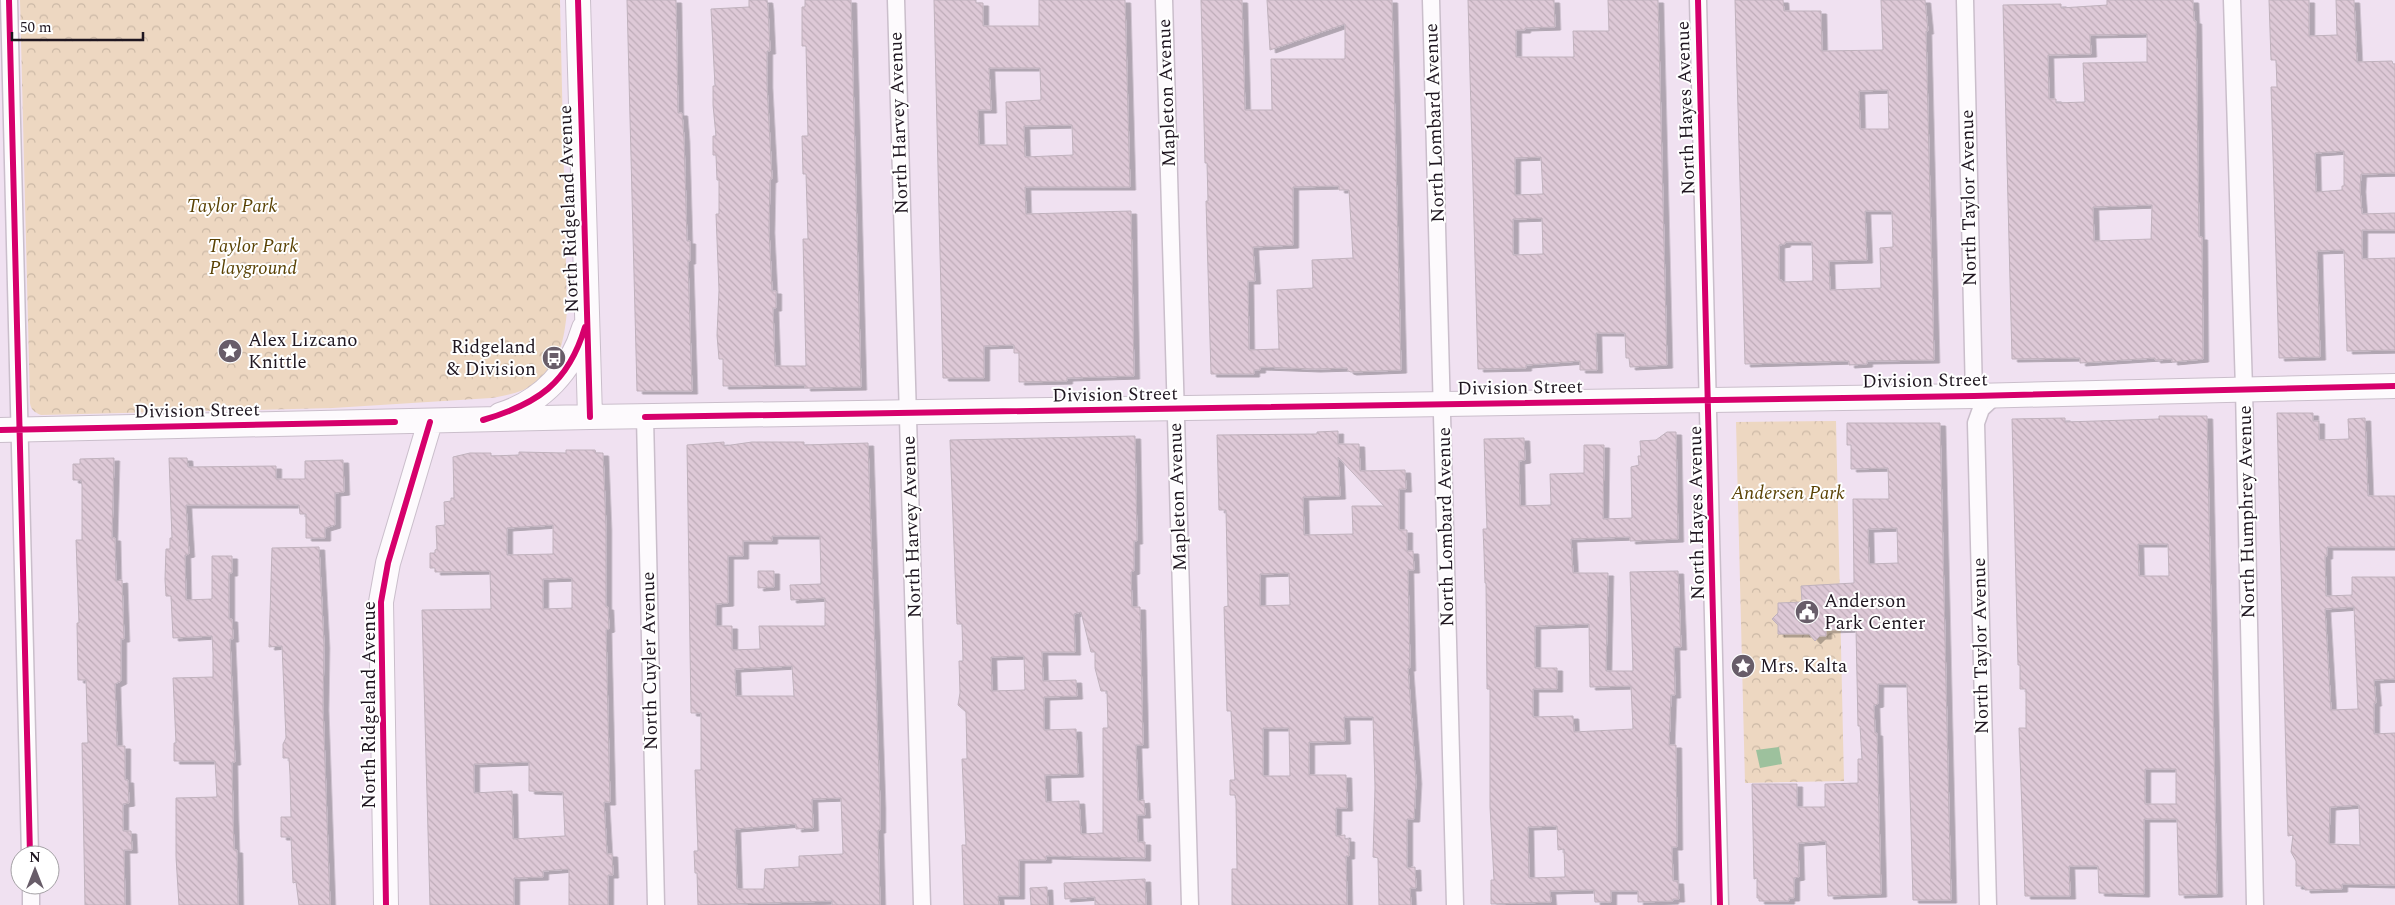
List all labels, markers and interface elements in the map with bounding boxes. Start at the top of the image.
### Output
scale bar [12,10,144,42]
text: 50 m [20,16,52,39]
street label: Mapleton Avenue [1150,18,1184,168]
street label: North Hayes Avenue [1668,20,1704,196]
street label: North Lombard Avenue [1417,23,1453,223]
street label: North Harvey Avenue [881,31,917,215]
street label: North Ridgeland Avenue [551,105,587,313]
street label: North Taylor Avenue [1953,109,1985,287]
park label: Taylor Park [187,192,277,221]
park label: Taylor Park Playground [208,232,298,283]
place label: Alex Lizcano Knittle [248,326,357,377]
place label: Ridgeland & Division [447,333,536,384]
place icon: Alex Lizcano Knittle [217,338,243,364]
bus stop icon: Ridgeland & Division [541,345,567,371]
street label: Division Street [1862,365,1988,397]
street label: Division Street [1457,372,1583,404]
street label: Division Street [1052,379,1178,411]
street label: Division Street [134,395,260,427]
street label: North Humphrey Avenue [2231,405,2263,619]
street label: Mapleton Avenue [1161,422,1195,572]
street label: North Hayes Avenue [1681,426,1713,600]
street label: North Lombard Avenue [1430,427,1462,627]
street label: North Harvey Avenue [894,435,930,619]
park label: Andersen Park [1730,479,1845,508]
street label: North Taylor Avenue [1965,557,1997,735]
street label: North Cuyler Avenue [634,571,666,751]
place label: Anderson Park Center [1824,587,1926,638]
public building icon: Anderson Park Center [1794,599,1820,625]
street label: North Ridgeland Avenue [355,601,384,809]
place label: Mrs. Kalta [1760,652,1848,681]
place icon: Mrs. Kalta [1730,653,1756,679]
north arrow [10,845,60,895]
text: N [29,847,41,868]

